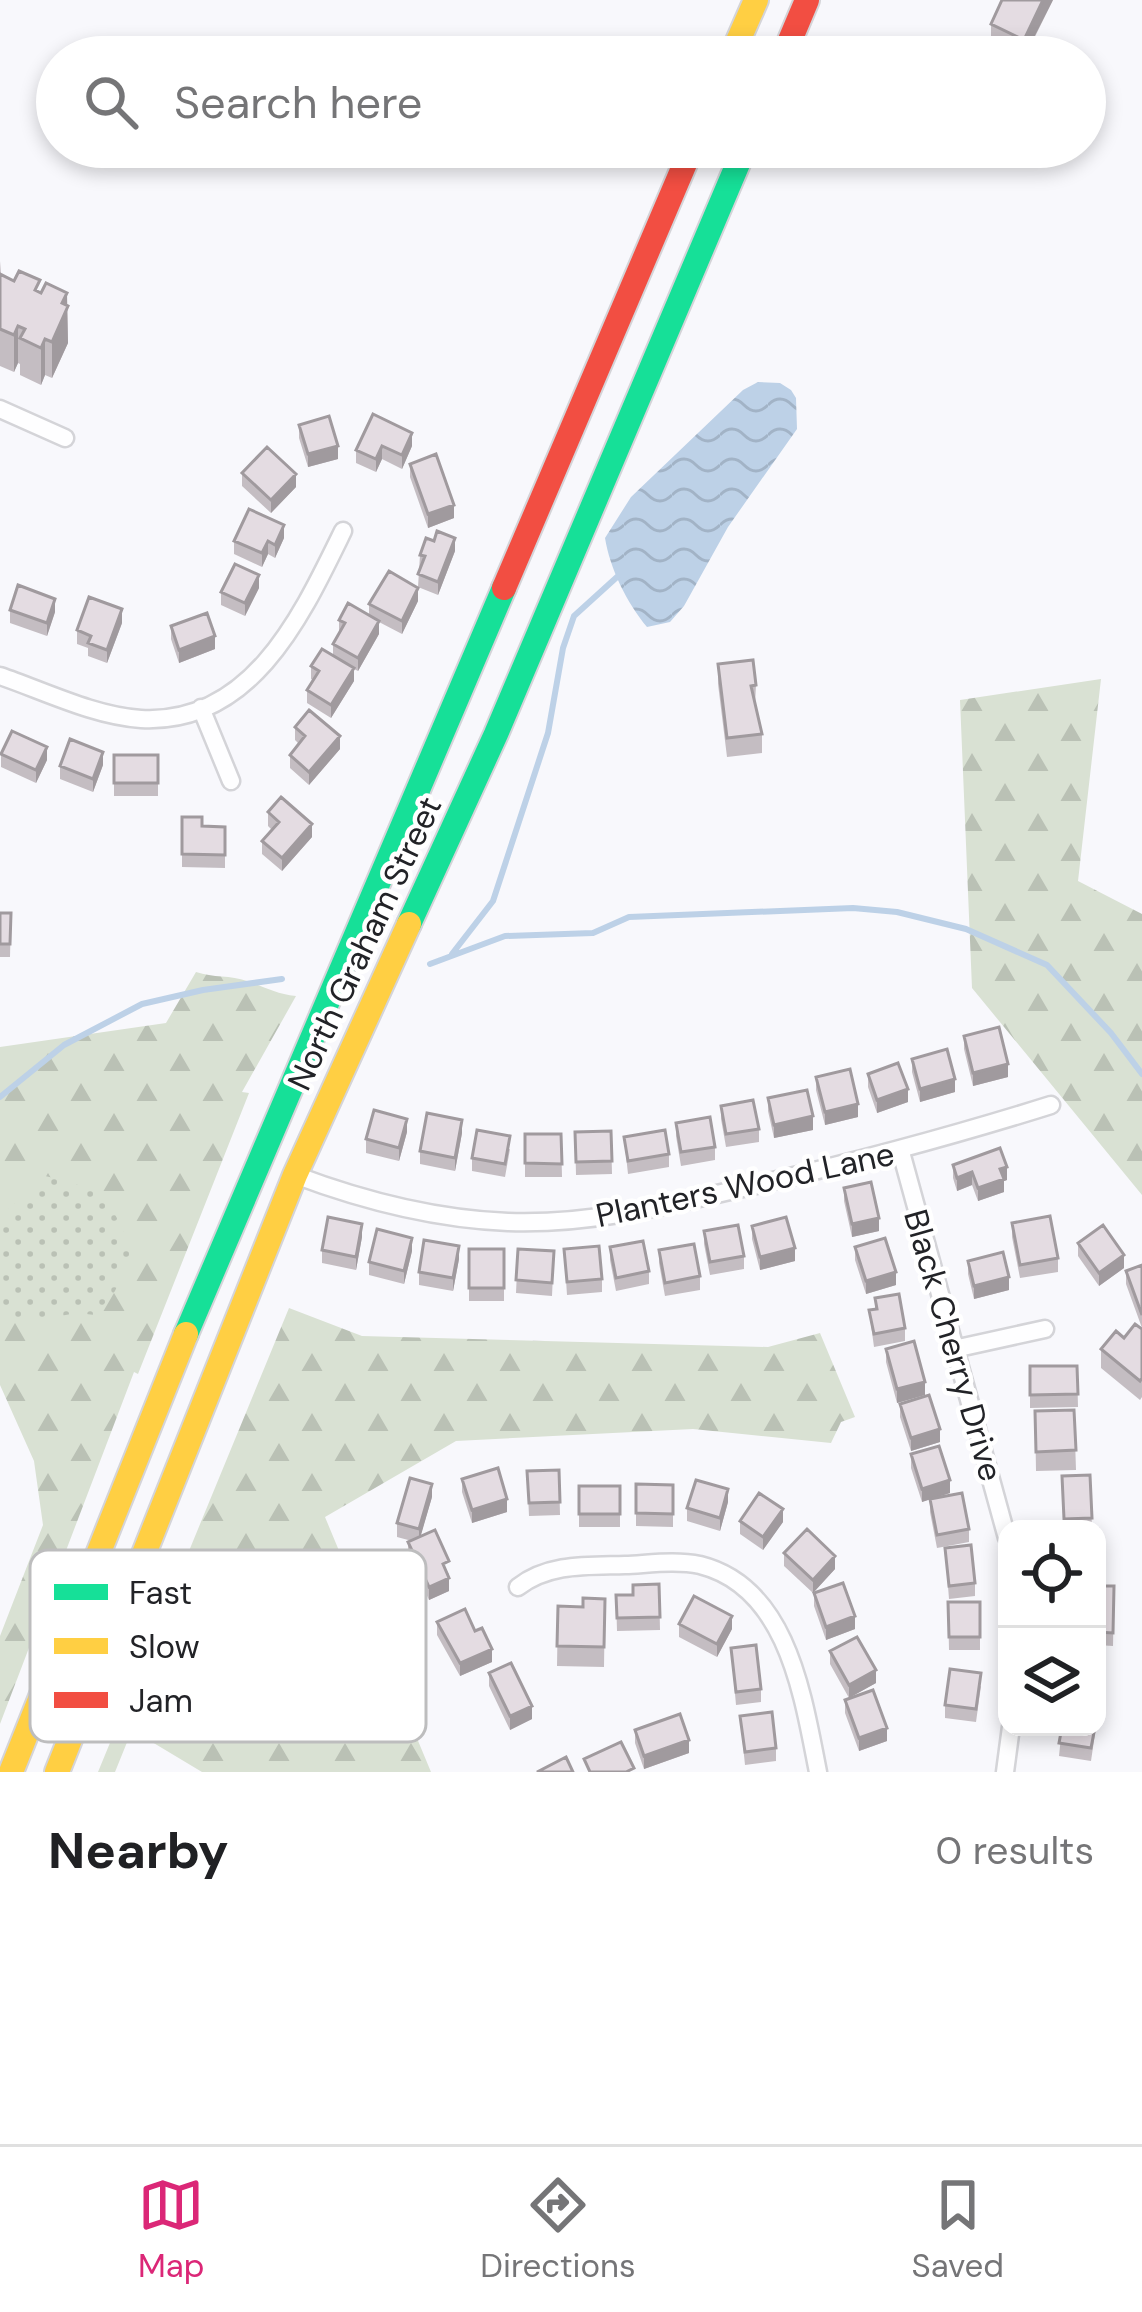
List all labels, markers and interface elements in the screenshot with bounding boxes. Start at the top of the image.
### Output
search box [36,36,1106,168]
icon: search [78,69,144,135]
text: Search here [174,73,422,132]
street label: North Graham Street [278,790,451,1097]
street label: Planters Wood Lane [592,1132,898,1237]
street label: Black Cherry Drive [894,1204,1013,1486]
map controls [998,1520,1106,1736]
button: locate [998,1520,1106,1628]
legend [30,1550,426,1742]
text: Fast [129,1571,192,1614]
text: Slow [129,1625,200,1668]
button: layers [998,1628,1106,1736]
text: Jam [129,1679,193,1722]
text: Nearby [48,1817,229,1884]
text: 0 results [936,1825,1094,1876]
tab: Map [138,2172,204,2287]
tab: Directions [480,2172,636,2287]
tab: Saved [912,2172,1004,2287]

